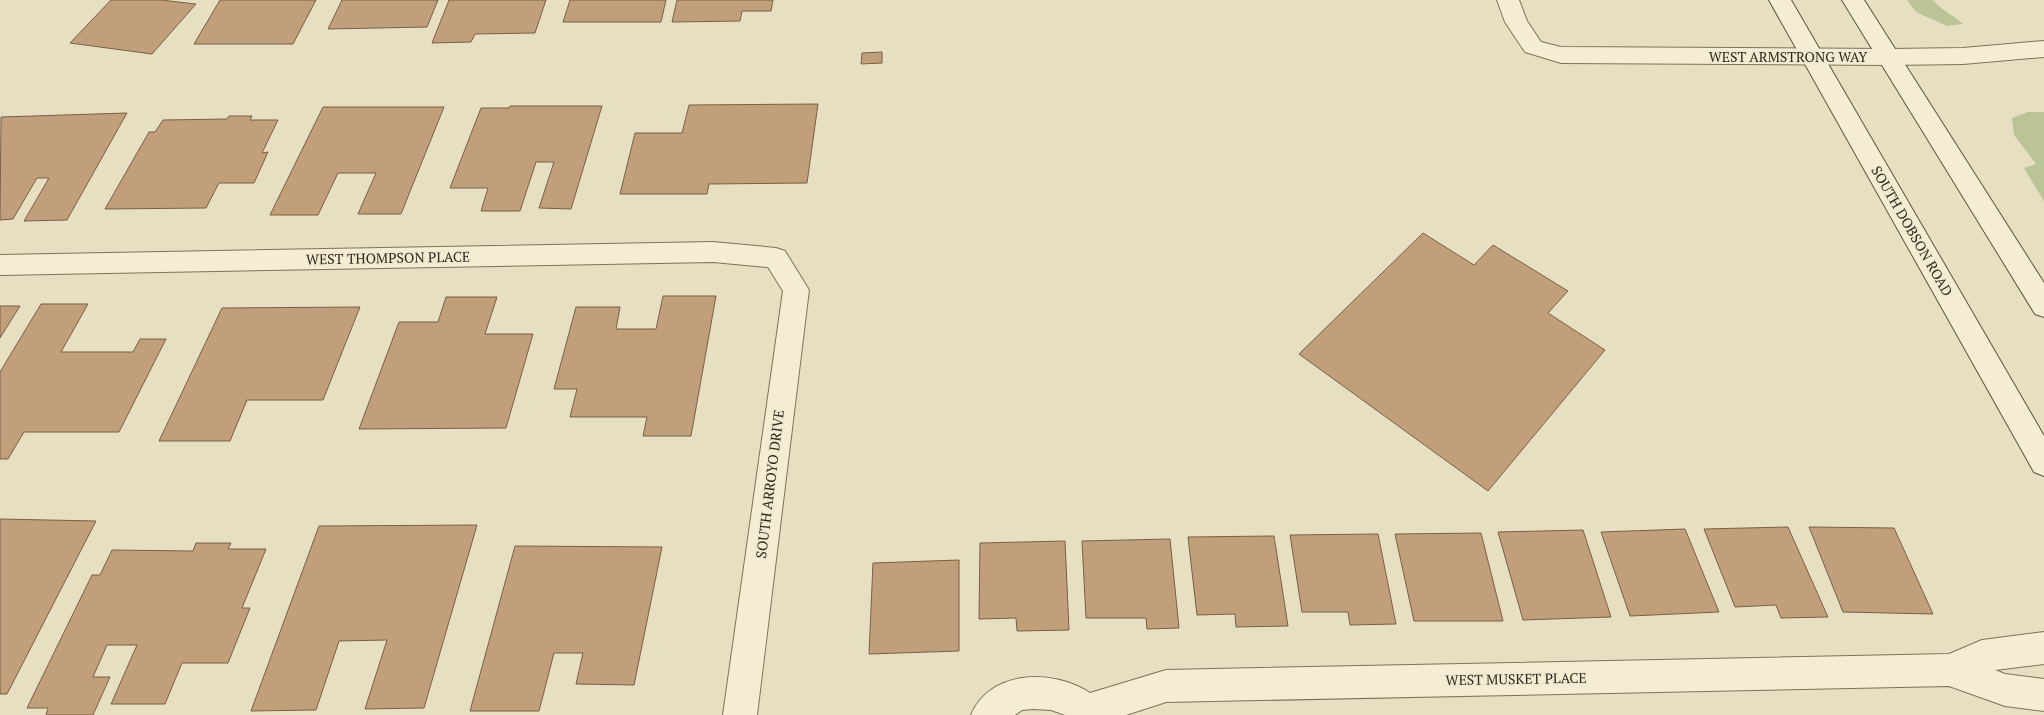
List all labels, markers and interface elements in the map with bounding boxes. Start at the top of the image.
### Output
street label: WEST ARMSTRONG WAY [1709,47,1868,66]
street label: SOUTH DOBSON ROAD [1867,162,1958,299]
street label: WEST THOMPSON PLACE [306,247,470,268]
street label: SOUTH ARROYO DRIVE [751,408,788,559]
street label: WEST MUSKET PLACE [1445,668,1587,689]

